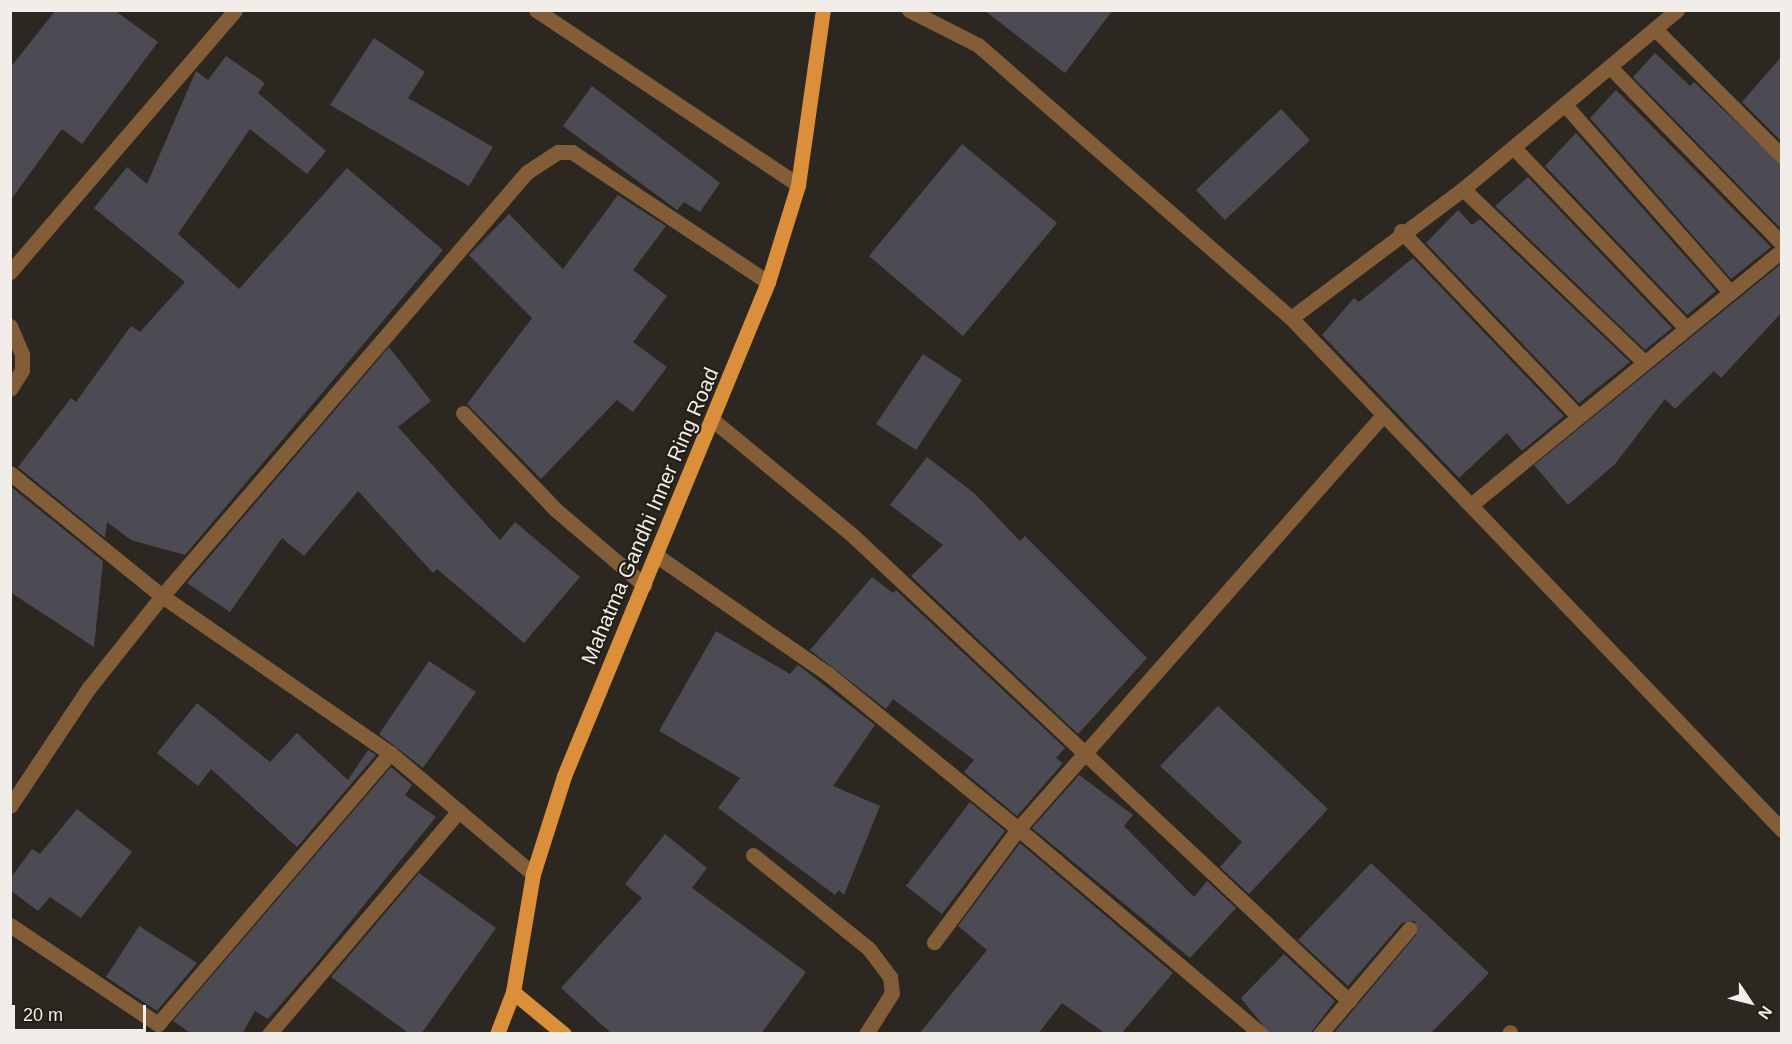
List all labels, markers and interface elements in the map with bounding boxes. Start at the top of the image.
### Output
street label: Mahatma Gandhi Inner Ring Road [576,364,724,668]
north arrow [1720,972,1780,1032]
scale bar [15,993,148,1031]
text: N [1755,1003,1775,1022]
text: 20 m [23,1005,63,1025]

